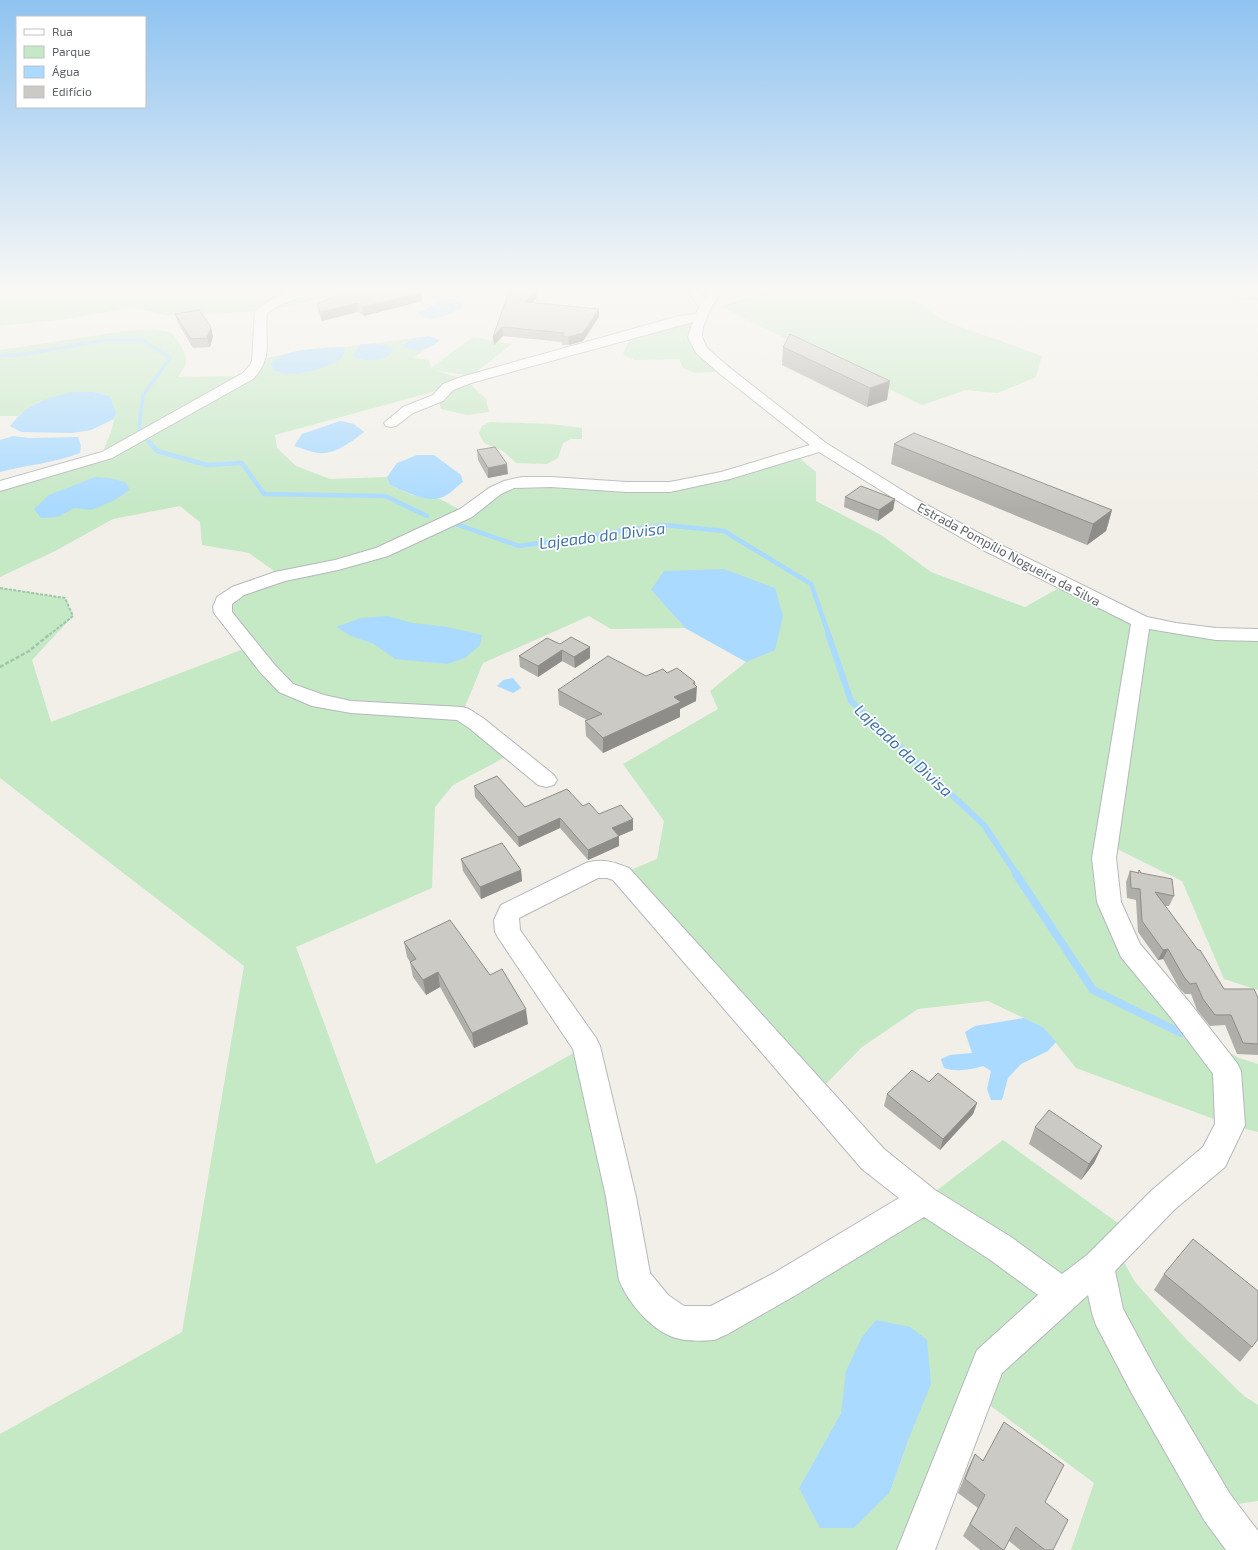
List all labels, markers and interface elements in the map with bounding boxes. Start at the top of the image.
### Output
legend [16,16,146,108]
text: Rua [52,24,73,38]
text: Parque [52,44,90,58]
text: Água [52,64,80,78]
text: Edifício [52,84,92,98]
street label: Estrada Pompílio Nogueira da Silva [915,499,1103,609]
water label: Lajeado da Divisa [538,518,666,553]
water label: Lajeado da Divisa [850,700,957,801]

